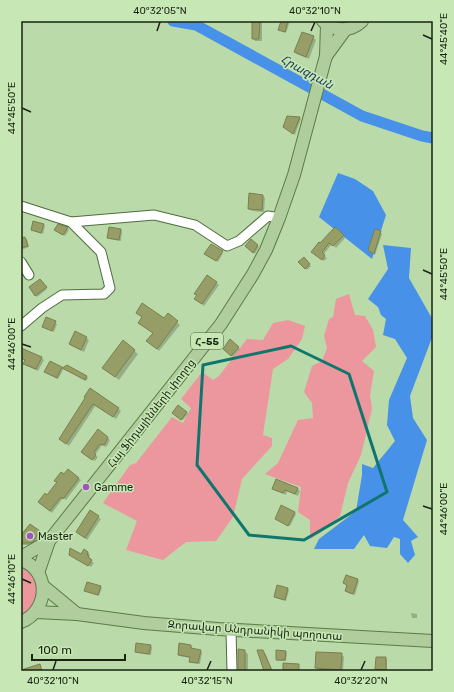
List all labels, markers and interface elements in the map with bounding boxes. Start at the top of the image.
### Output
text: 40°32'05"N [133,5,187,17]
text: 40°32'10"N [289,5,341,17]
text: 44°45'40"E [438,13,450,65]
water label: Հրազդան [278,52,336,92]
text: 44°45'50"E [6,82,18,134]
text: 44°45'50"E [438,248,450,300]
text: 44°46'00"E [6,318,18,370]
road number: Հ-55 [191,333,223,349]
street label: Հայ Ֆիդայինների փողոց [105,356,198,470]
place label: Gamme [94,481,133,494]
marker: Gamme [81,482,91,492]
text: 44°46'00"E [438,483,450,535]
place label: Master [38,530,74,543]
marker: Master [25,531,35,541]
text: 44°46'10"E [6,554,18,604]
street label: Զորավար Անդրանիկի պողոտա [167,618,343,643]
scale bar [32,636,125,662]
text: 100 m [38,643,72,657]
text: 40°32'10"N [27,675,79,687]
text: 40°32'15"N [181,675,233,687]
text: 40°32'20"N [334,675,388,687]

